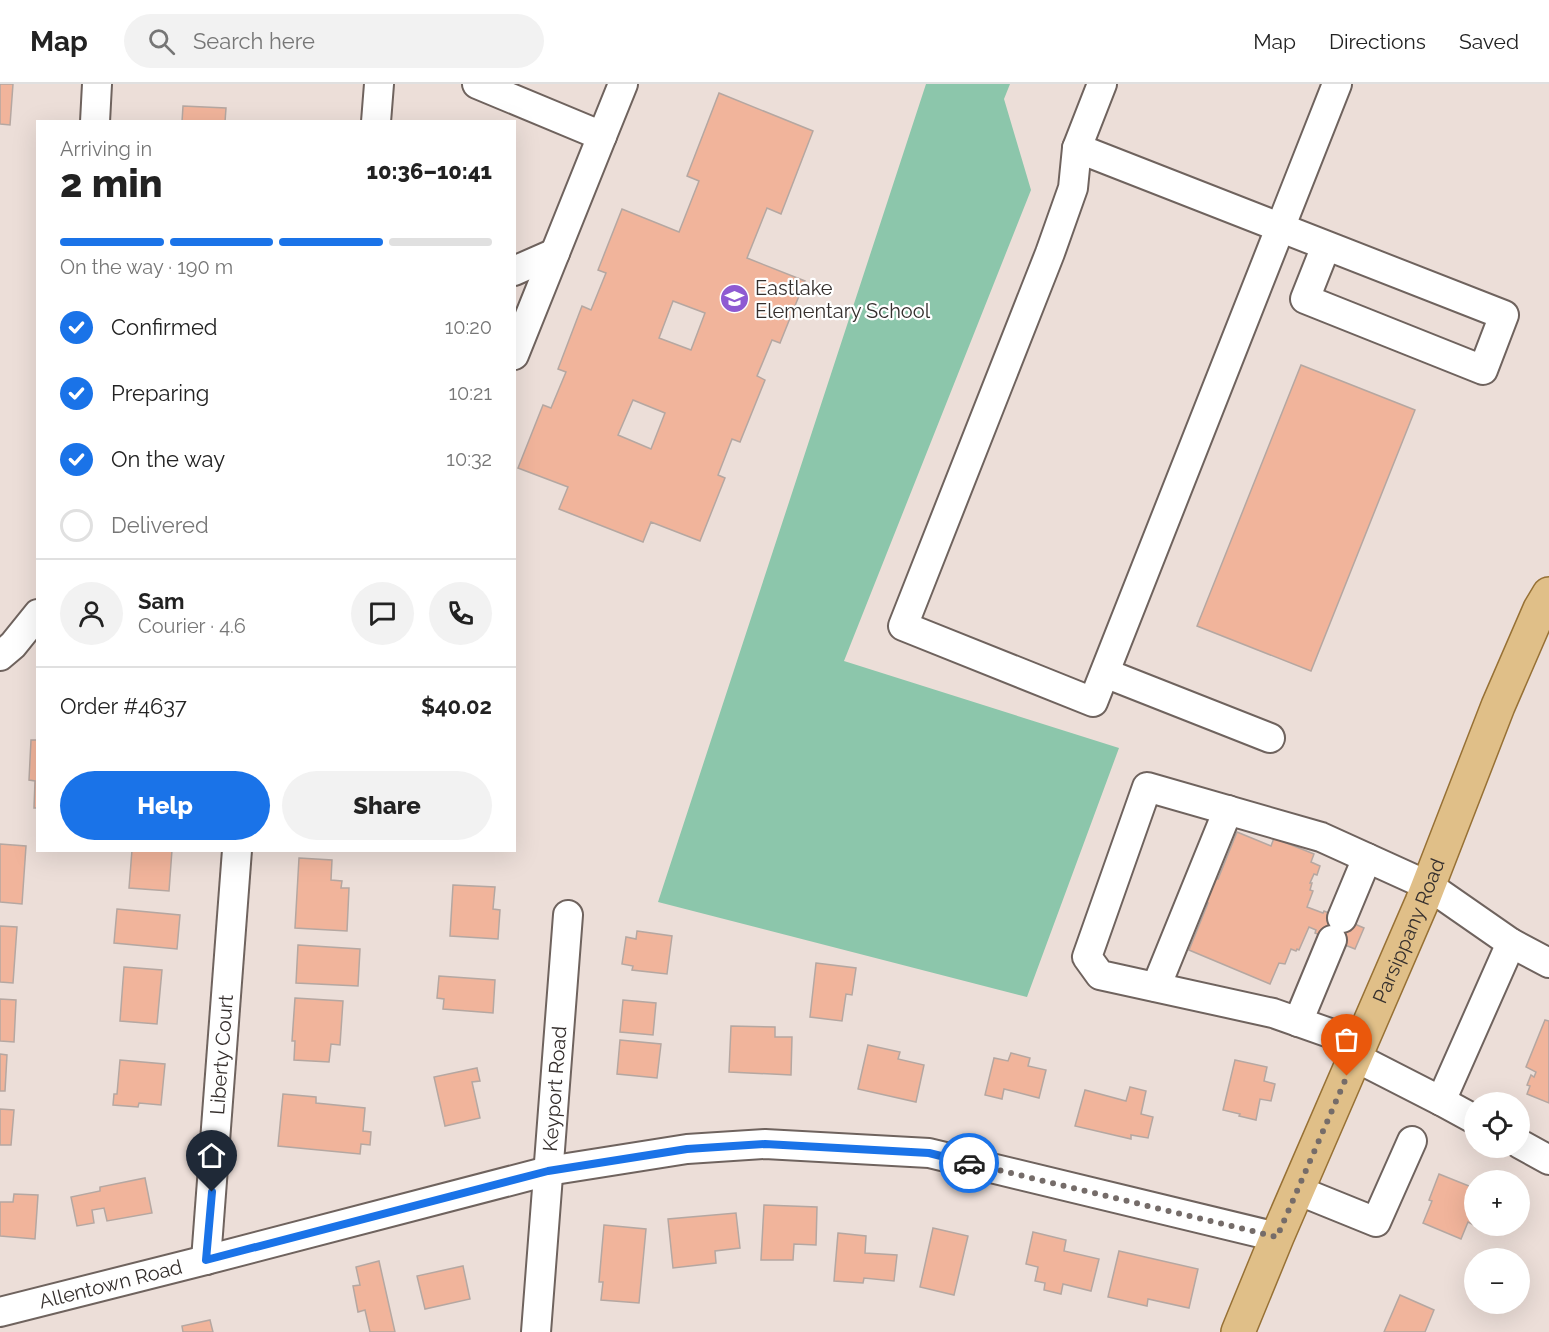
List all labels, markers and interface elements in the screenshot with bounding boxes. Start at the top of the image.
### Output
search box [124,14,544,68]
text: Map [30,25,88,58]
icon: search [145,25,178,58]
text: Search here [193,28,315,54]
text: Map [1253,29,1296,54]
text: Directions [1329,29,1426,54]
text: Saved [1459,29,1519,54]
text: Arriving in [60,137,152,161]
text: 10:36–10:41 [367,158,492,184]
text: 2 min [60,160,163,206]
text: On the way · 190 m [60,255,233,279]
place label: Eastlake Elementary School [755,276,931,323]
school or university icon: Eastlake Elementary School [718,283,750,315]
icon: check [60,311,93,344]
text: Confirmed [111,314,218,340]
text: 10:20 [445,315,492,339]
icon: check [60,377,93,410]
text: Preparing [111,380,209,406]
text: 10:21 [448,381,492,405]
icon: check [60,443,93,476]
text: On the way [111,446,225,472]
text: 10:32 [446,447,492,471]
text: Delivered [111,512,209,538]
button: person [60,582,123,645]
button: chat [351,582,414,645]
button: phone [429,582,492,645]
text: Sam [138,588,185,614]
text: Courier · 4.6 [138,614,246,638]
text: Order #4637 [60,693,187,719]
text: $40.02 [421,693,492,719]
button: Help [60,771,270,840]
button: Share [282,771,492,840]
street label: Parsippany Road [1368,855,1450,1007]
street label: Liberty Court [205,993,238,1116]
pin [1321,1014,1372,1076]
icon: bag [1330,1023,1363,1056]
street label: Keyport Road [538,1025,571,1152]
map controls [1464,1092,1530,1314]
button: locate [1464,1092,1530,1158]
pin [186,1130,237,1192]
courier [939,1133,999,1193]
icon: home [195,1139,228,1172]
icon: car [953,1147,986,1180]
button: + [1464,1170,1530,1236]
button: − [1464,1248,1530,1314]
street label: Allentown Road [36,1254,185,1314]

